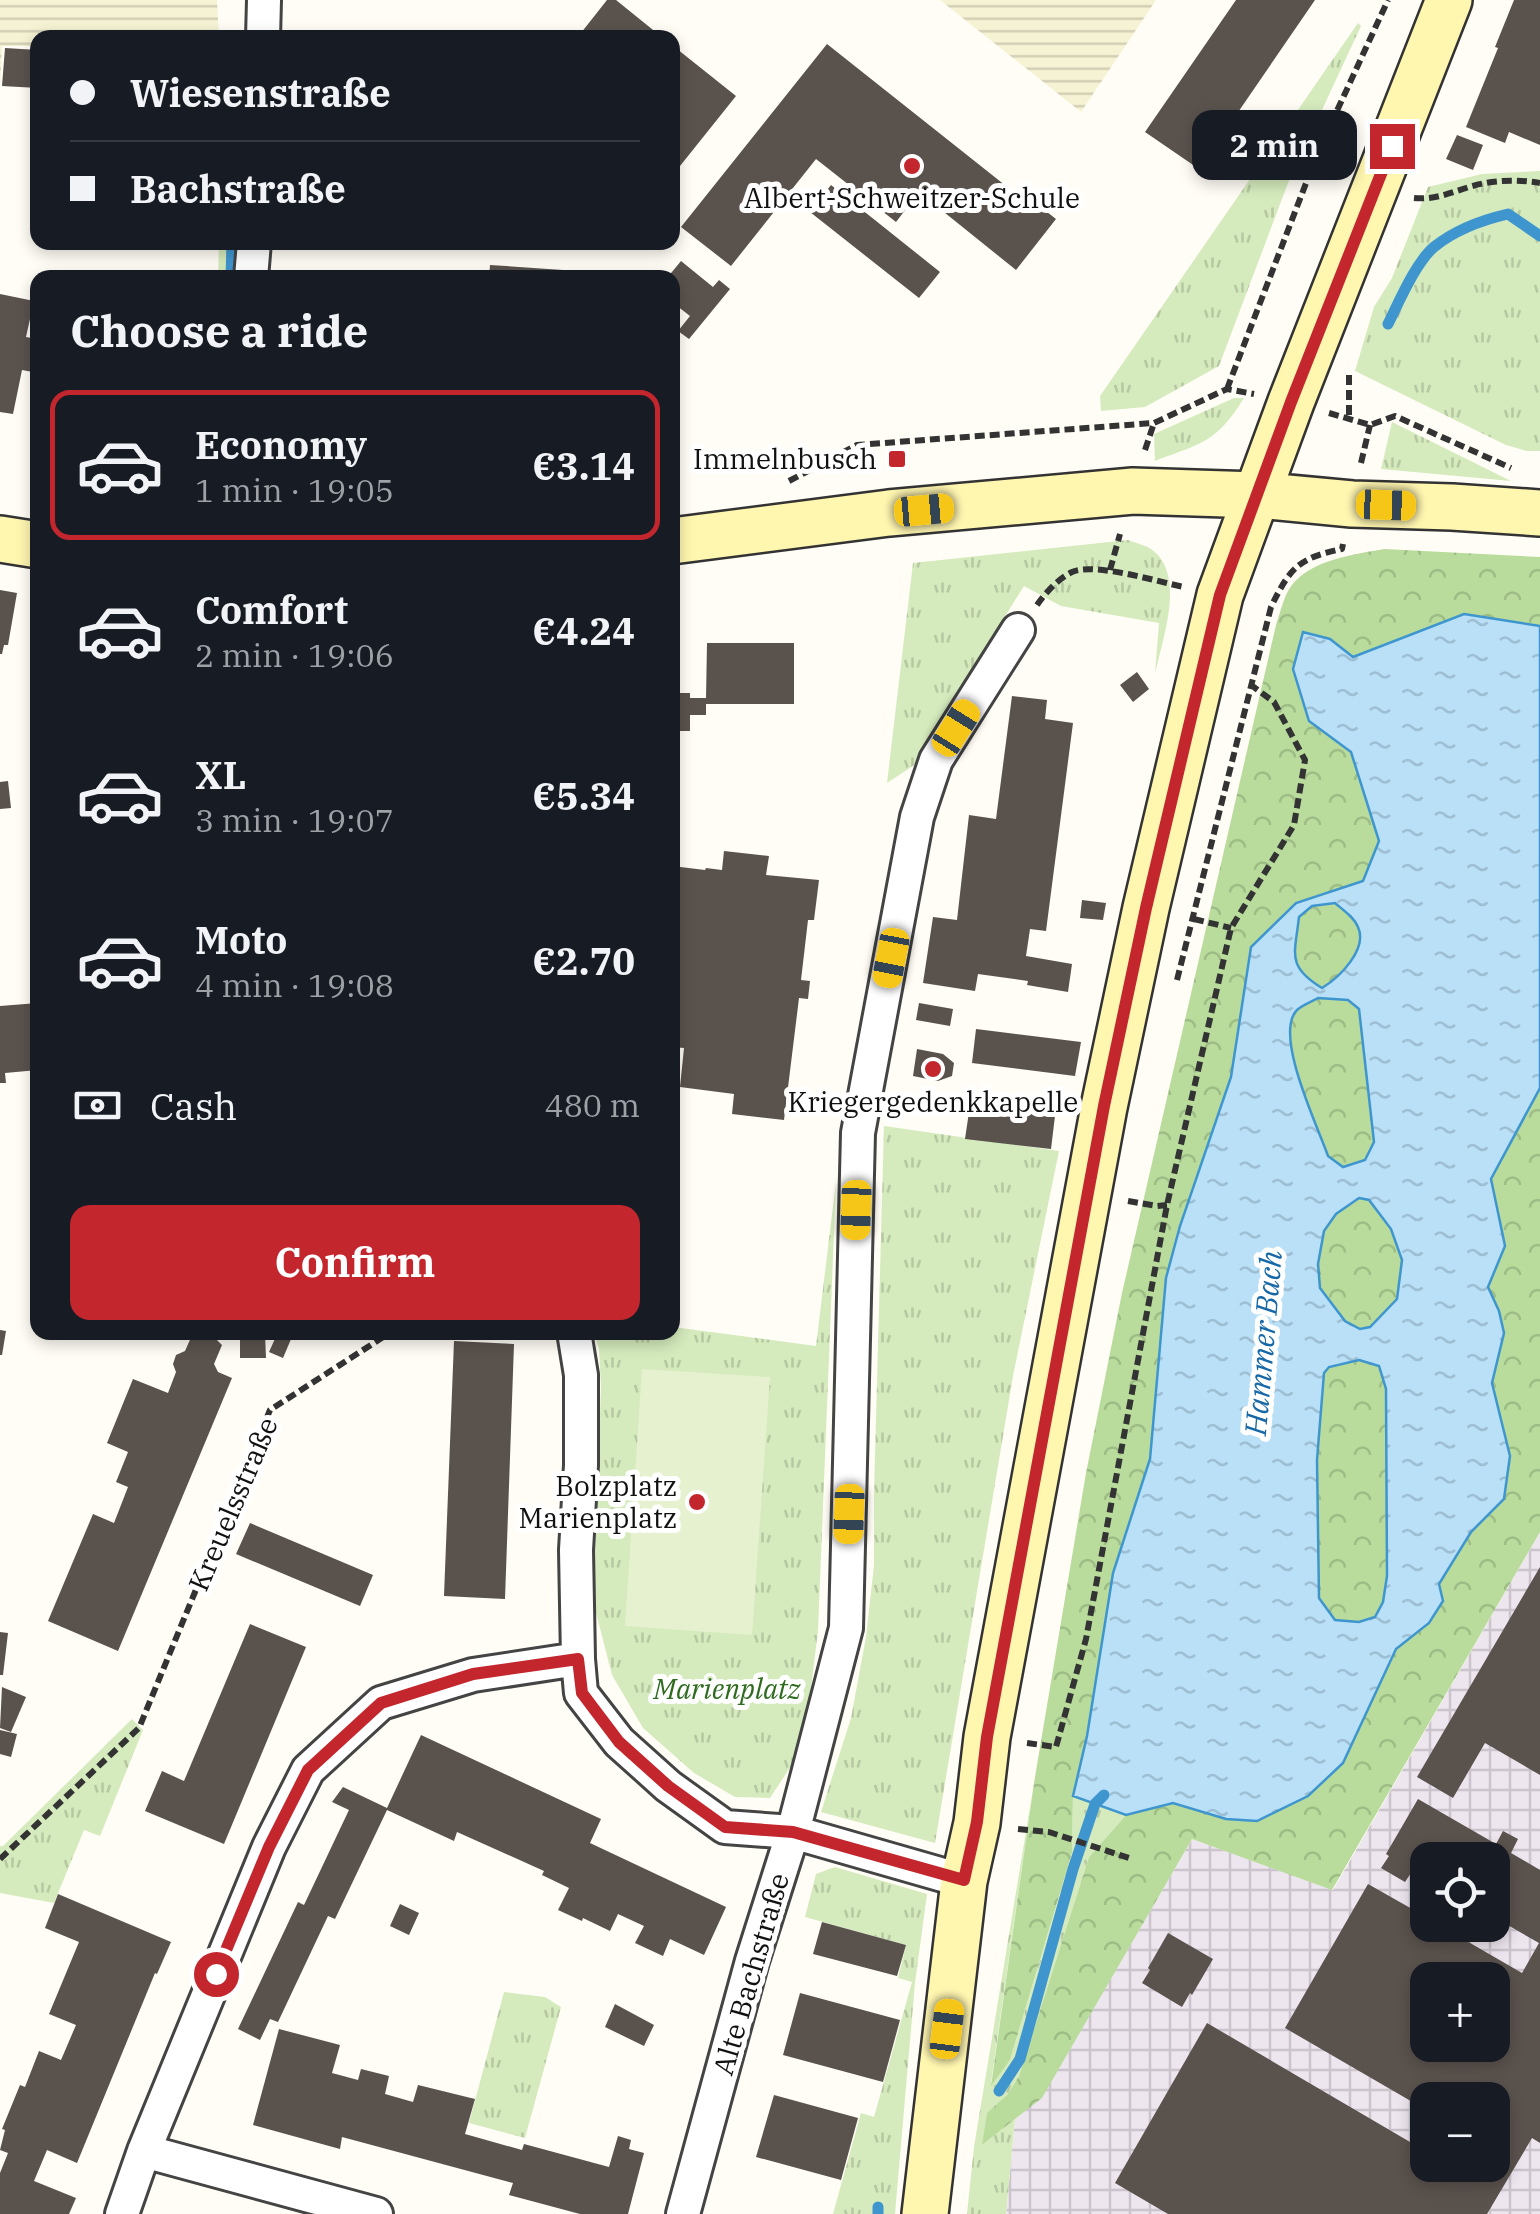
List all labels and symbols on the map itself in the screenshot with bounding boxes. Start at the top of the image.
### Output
callout: 2 min [1192,111,1357,181]
route end [1370,124,1415,169]
marker: Albert-Schweitzer-Schule [901,155,923,177]
place label: Albert-Schweitzer-Schule [744,179,1080,216]
place label: Immelnbusch [693,440,877,477]
marker: Immelnbusch [886,448,908,470]
car [1355,489,1417,521]
car [893,492,955,528]
car [927,695,985,761]
car [871,926,911,990]
marker: Kriegergedenkkapelle [922,1058,944,1080]
place label: Kriegergedenkkapelle [788,1083,1078,1120]
car [840,1179,872,1241]
water label: Hammer Bach [1235,1248,1290,1438]
street label: Kreuelsstraße [179,1411,286,1596]
place label: Bolzplatz Marienplatz [518,1467,677,1536]
car [833,1483,865,1545]
marker: Bolzplatz Marienplatz [686,1491,708,1513]
park label: Marienplatz [652,1670,801,1707]
street label: Alte Bachstraße [704,1868,797,2079]
route start [194,1952,239,1997]
car [928,1997,966,2061]

